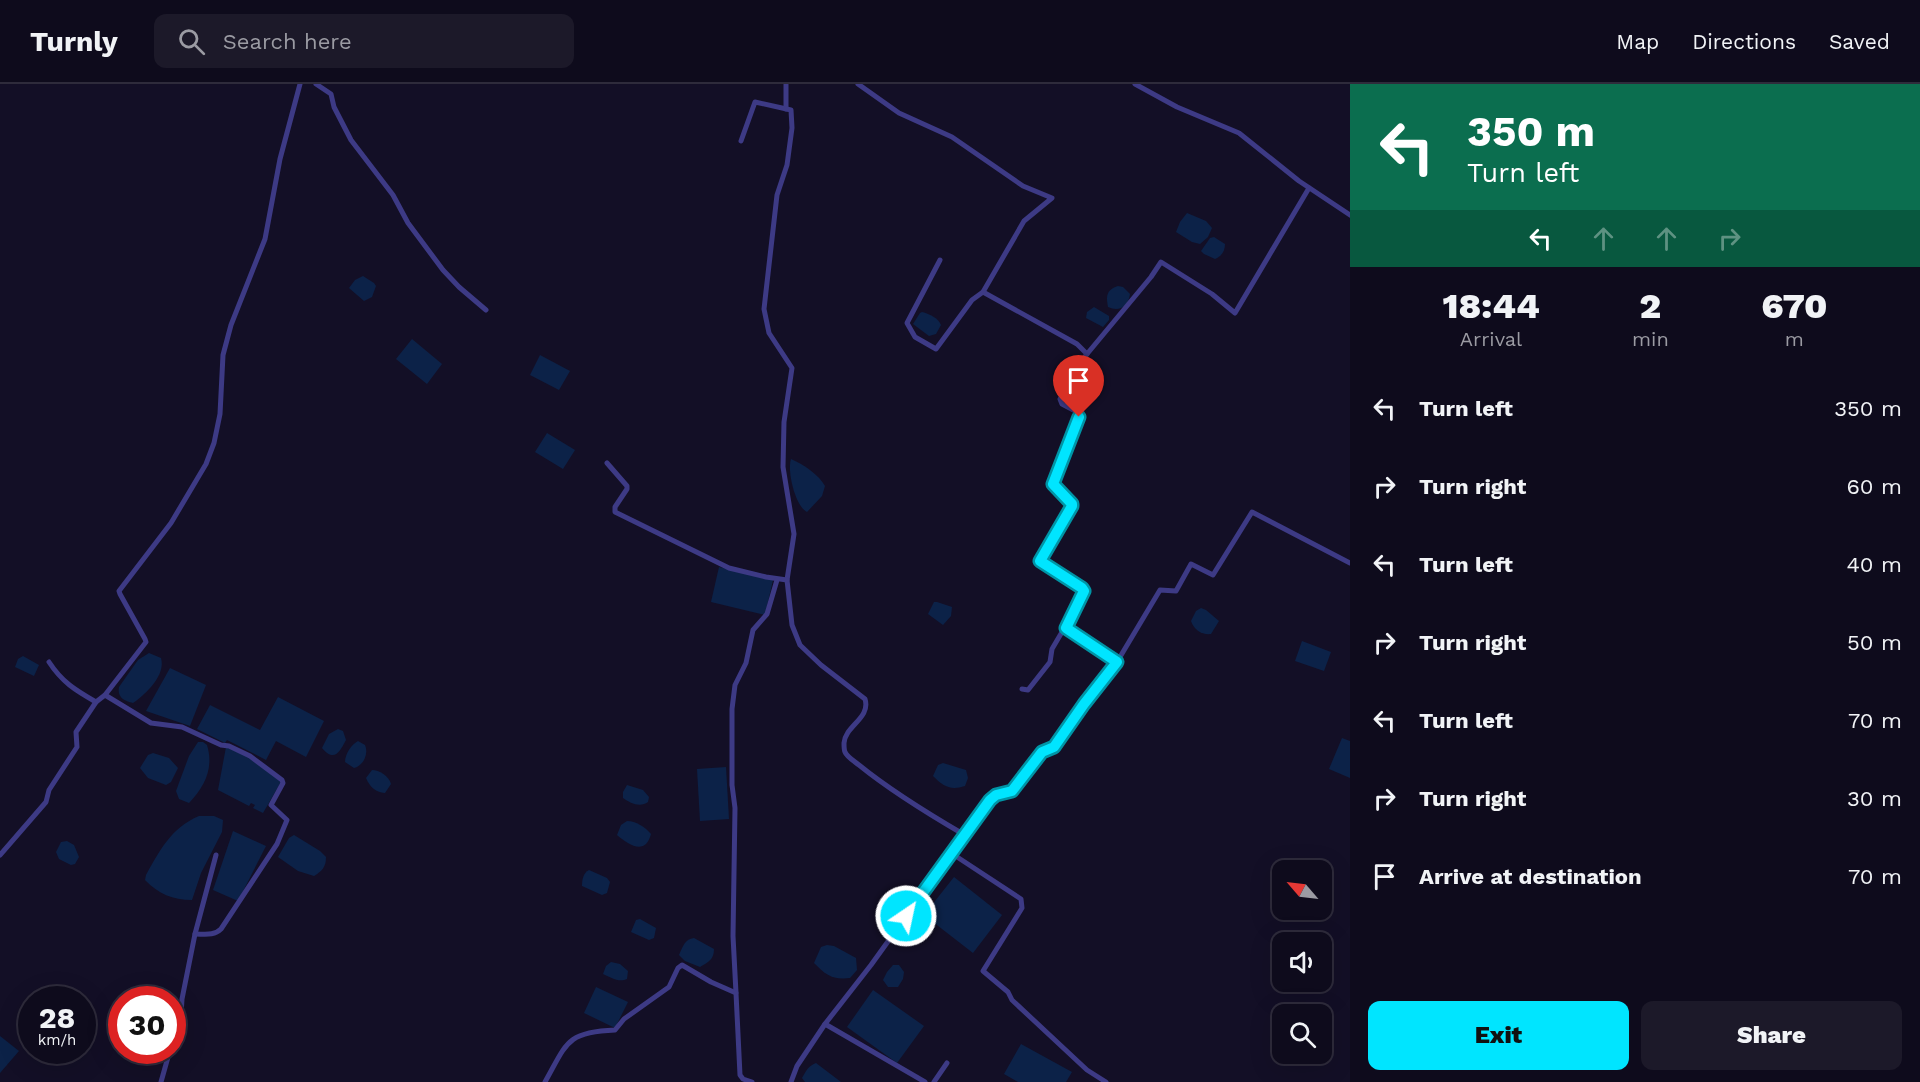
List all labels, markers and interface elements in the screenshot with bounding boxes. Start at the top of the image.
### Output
search box [154,14,574,68]
text: Turnly [30,25,118,58]
icon: search [175,25,208,58]
text: Search here [223,29,352,54]
text: Map [1616,29,1659,54]
text: Directions [1692,29,1796,54]
text: Saved [1829,29,1890,54]
text: 350 m [1467,107,1595,156]
icon: left [1368,108,1446,186]
text: Turn left [1467,157,1579,189]
icon: left [1524,222,1557,255]
icon: ahead [1587,222,1620,255]
icon: ahead [1650,222,1683,255]
icon: right [1713,222,1746,255]
text: 18:44 [1442,285,1540,327]
text: 2 [1640,285,1661,327]
text: 670 [1761,285,1828,327]
text: Arrival [1460,327,1522,351]
text: min [1632,327,1669,351]
text: m [1785,327,1804,351]
pin [1053,355,1104,417]
icon: arrive [1062,364,1095,397]
icon: left [1368,392,1401,425]
text: Turn left [1419,396,1513,421]
text: 350 m [1834,396,1902,421]
icon: right [1368,470,1401,503]
text: Turn right [1419,474,1526,499]
text: 60 m [1846,474,1902,499]
icon: left [1368,548,1401,581]
text: Turn left [1419,552,1513,577]
text: 40 m [1846,552,1902,577]
icon: right [1368,626,1401,659]
text: Turn right [1419,630,1526,655]
text: 50 m [1847,630,1902,655]
icon: left [1368,704,1401,737]
text: Turn left [1419,708,1513,733]
text: 70 m [1848,708,1902,733]
icon: right [1368,782,1401,815]
text: Turn right [1419,786,1526,811]
text: 30 m [1847,786,1902,811]
north arrow [1272,860,1332,920]
map controls [1272,860,1332,1064]
icon: arrive [1368,860,1401,893]
text: Arrive at destination [1419,864,1642,889]
text: 70 m [1848,864,1902,889]
position arrow [874,884,938,948]
button: sound [1272,932,1332,992]
speed limit sign: 30 [108,986,186,1064]
text: 28 [39,1000,75,1035]
button: Exit [1368,1001,1629,1070]
button: Share [1641,1001,1902,1070]
button: search [1272,1004,1332,1064]
text: km/h [38,1031,76,1049]

